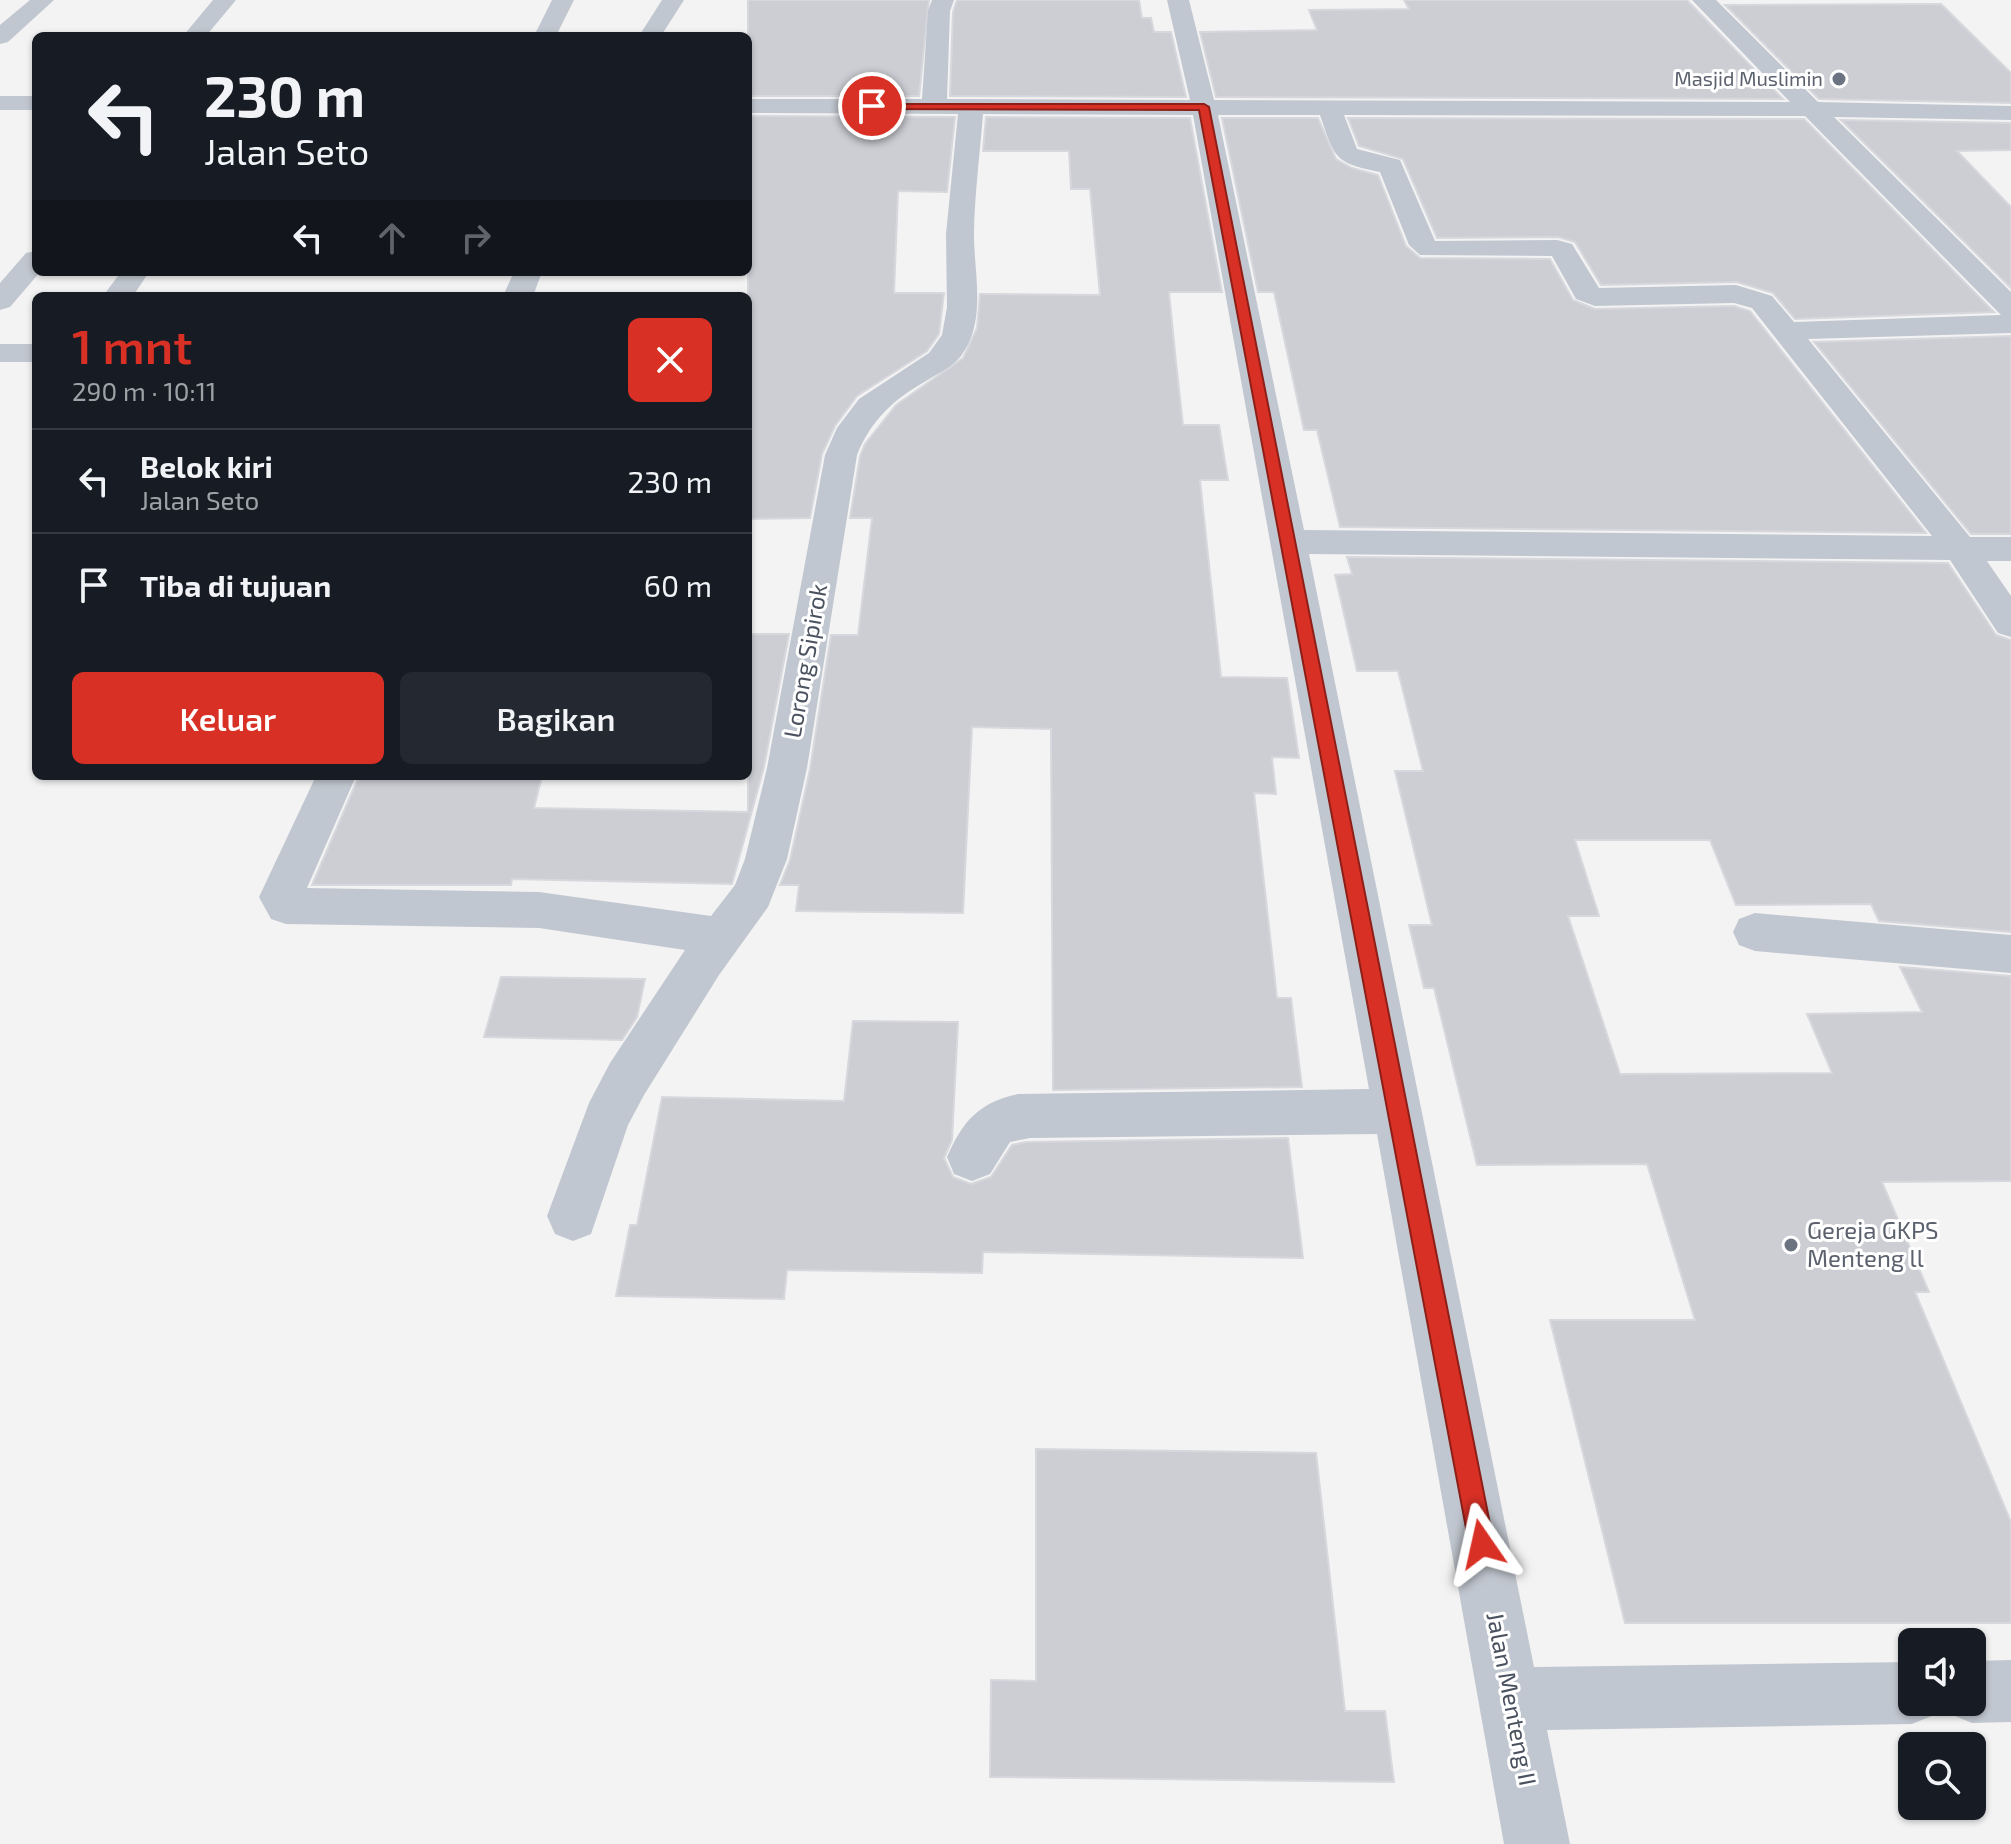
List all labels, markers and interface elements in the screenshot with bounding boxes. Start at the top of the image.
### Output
text: 230 m [204,61,365,128]
icon: left [72,64,176,168]
place label: Masjid Muslimin [1674,66,1823,90]
marker: Masjid Muslimin [1830,70,1848,88]
pin [838,72,906,140]
icon: arrive [850,84,894,128]
text: Jalan Seto [204,129,369,172]
icon: left [286,216,330,260]
icon: ahead [370,216,414,260]
icon: right [454,216,498,260]
text: 1 mnt [72,316,192,374]
button: close [628,318,712,402]
text: 290 m · 10:11 [72,375,216,406]
text: Belok kiri [140,448,273,484]
icon: left [72,459,116,503]
text: 230 m [627,463,712,499]
text: Jalan Seto [140,484,259,515]
icon: arrive [72,563,116,607]
text: Tiba di tujuan [140,567,331,603]
text: 60 m [644,567,712,603]
street label: Lorong Sipirok [777,581,832,740]
button: Keluar [72,672,384,764]
button: Bagikan [400,672,712,764]
place label: Gereja GKPS Menteng ll [1807,1215,1939,1272]
marker: Gereja GKPS Menteng ll [1782,1236,1800,1254]
position arrow [1440,1502,1524,1586]
street label: Jalan Menteng II [1481,1610,1544,1788]
map controls [1898,1628,1986,1820]
button: sound [1898,1628,1986,1716]
button: search [1898,1732,1986,1820]

